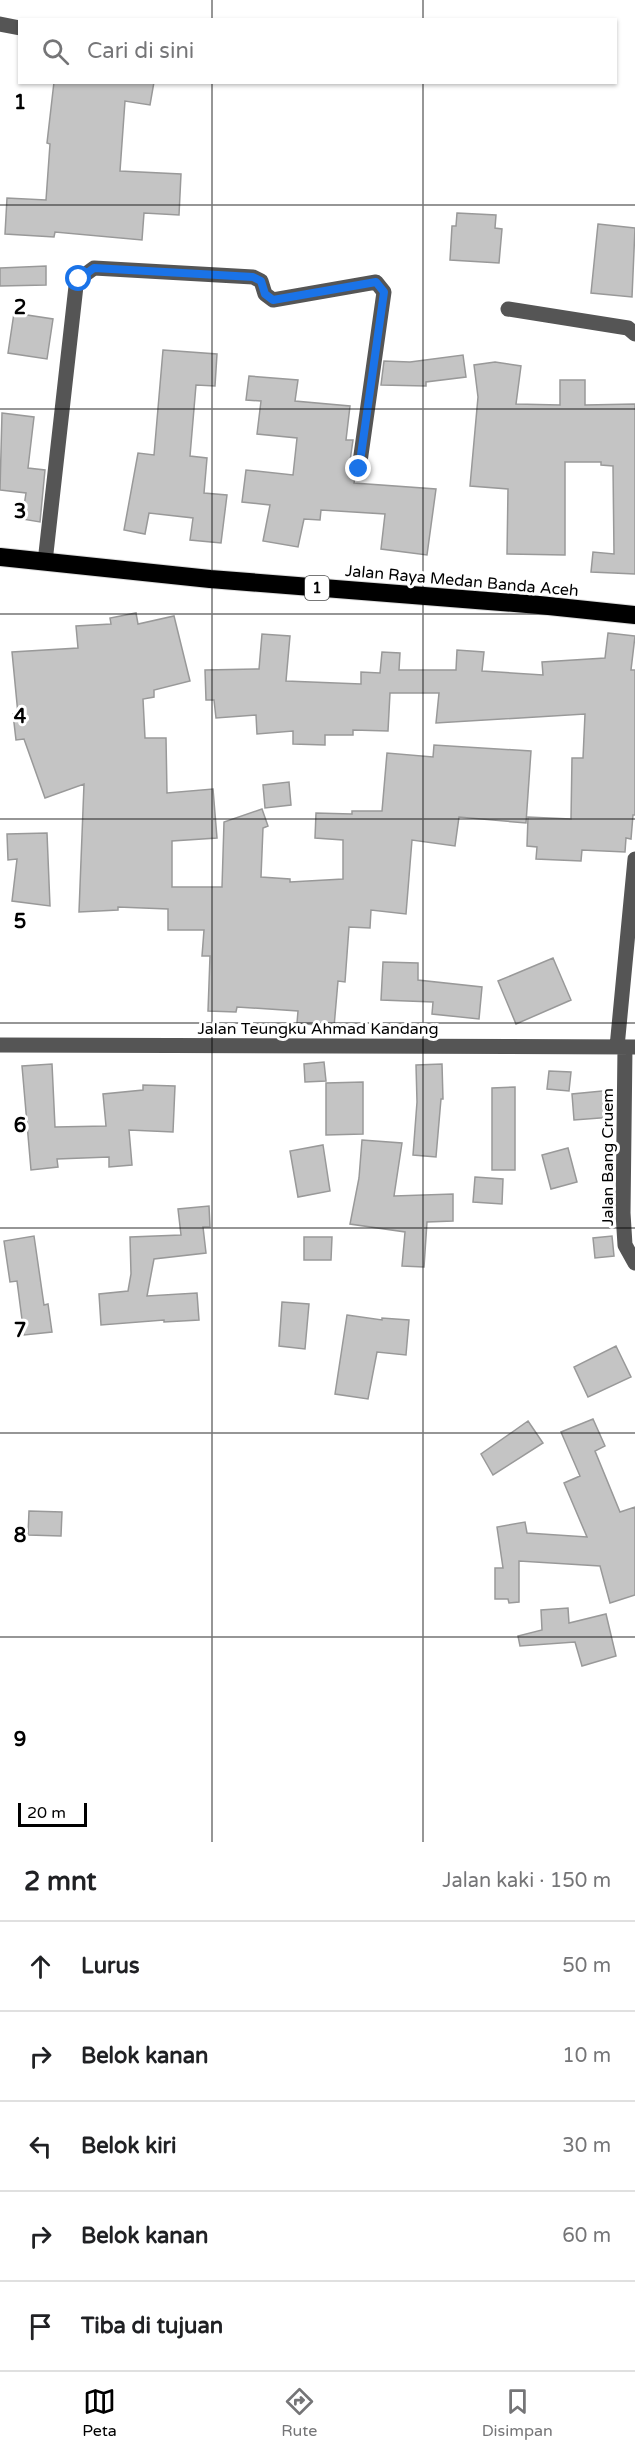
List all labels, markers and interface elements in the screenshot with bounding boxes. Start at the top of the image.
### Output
search box [18,18,617,84]
icon: search [39,35,72,68]
text: Cari di sini [87,38,194,64]
text: 1 [14,91,26,115]
route start [65,265,91,291]
text: 2 [14,296,26,320]
route end [345,455,371,481]
text: 3 [14,500,26,524]
street label: Jalan Raya Medan Banda Aceh [344,561,580,601]
road number: 1 [305,576,329,600]
text: 4 [14,705,27,729]
text: 5 [14,910,26,934]
street label: Jalan Teungku Ahmad Kandang [197,1019,439,1039]
street label: Jalan Bang Cruem [598,1088,618,1226]
text: 6 [14,1114,26,1138]
text: 7 [14,1319,26,1343]
text: 8 [14,1524,26,1548]
text: 9 [14,1728,26,1752]
scale bar [18,1800,87,1828]
text: 20 m [27,1803,66,1823]
text: 2 mnt [24,1866,96,1897]
text: Jalan kaki · 150 m [442,1869,611,1893]
icon: ahead [24,1950,57,1983]
text: Lurus [81,1953,139,1979]
text: 50 m [562,1954,611,1978]
icon: right [24,2040,57,2073]
text: Belok kanan [81,2043,208,2069]
text: 10 m [562,2044,611,2068]
icon: left [24,2130,57,2163]
text: Belok kiri [81,2133,177,2159]
text: 30 m [562,2134,611,2158]
icon: right [24,2220,57,2253]
text: Belok kanan [81,2223,208,2249]
text: 60 m [562,2224,611,2248]
icon: arrive [24,2310,57,2343]
text: Tiba di tujuan [81,2313,223,2339]
tab: Peta [82,2385,117,2441]
tab: Rute [281,2385,317,2441]
tab: Disimpan [482,2385,553,2441]

